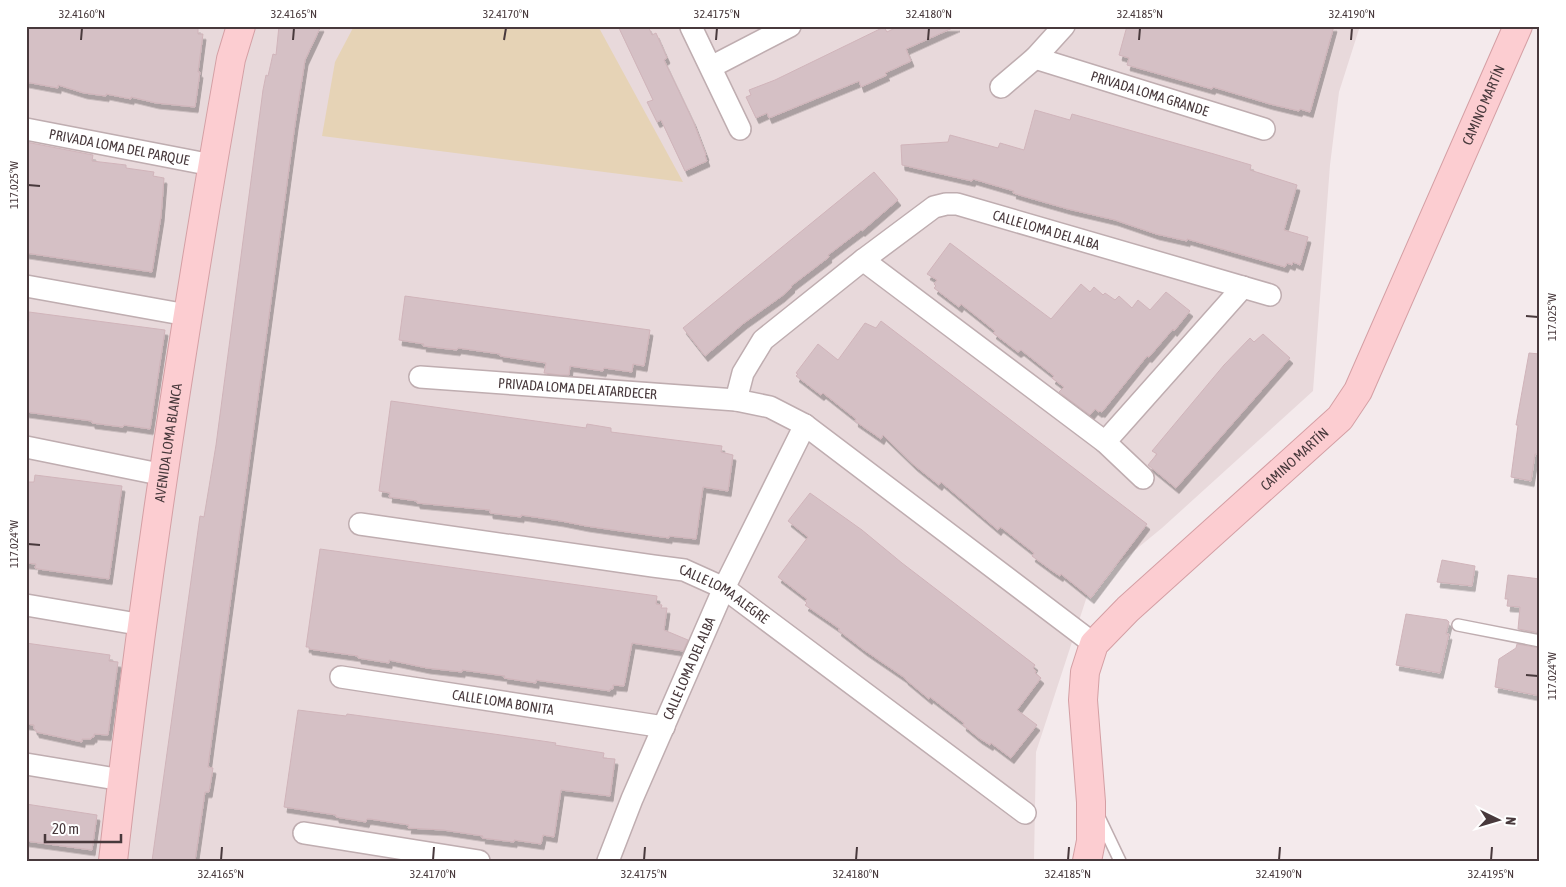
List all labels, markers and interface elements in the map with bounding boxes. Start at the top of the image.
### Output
text: 32.4160°N [59,7,105,21]
text: 32.4165°N [271,7,317,21]
text: 32.4170°N [483,7,529,21]
text: 32.4175°N [694,7,740,21]
text: 32.4180°N [906,7,952,21]
text: 32.4185°N [1117,7,1163,21]
text: 32.4190°N [1329,7,1375,21]
street label: CAMINO MARTÍN [1459,63,1508,148]
street label: PRIVADA LOMA GRANDE [1089,68,1210,119]
street label: PRIVADA LOMA DEL PARQUE [48,126,191,168]
text: 117.025°W [7,161,21,209]
street label: CALLE LOMA DEL ALBA [991,207,1101,253]
text: 117.025°W [1545,293,1559,341]
street label: PRIVADA LOMA DEL ATARDECER [498,375,658,402]
street label: AVENIDA LOMA BLANCA [151,382,185,503]
street label: CAMINO MARTÍN [1257,424,1332,494]
text: 117.024°W [7,520,21,568]
street label: CALLE LOMA ALEGRE [679,562,772,627]
street label: CALLE LOMA DEL ALBA [660,614,718,722]
text: 117.024°W [1545,652,1559,700]
street label: CALLE LOMA BONITA [451,686,555,718]
north arrow [1474,794,1524,844]
scale bar [45,812,121,844]
text: N [1503,816,1519,826]
text: 20 m [52,820,79,837]
text: 32.4165°N [198,867,244,881]
text: 32.4170°N [410,867,456,881]
text: 32.4175°N [621,867,667,881]
text: 32.4180°N [833,867,879,881]
text: 32.4185°N [1045,867,1091,881]
text: 32.4190°N [1256,867,1302,881]
text: 32.4195°N [1468,867,1514,881]

